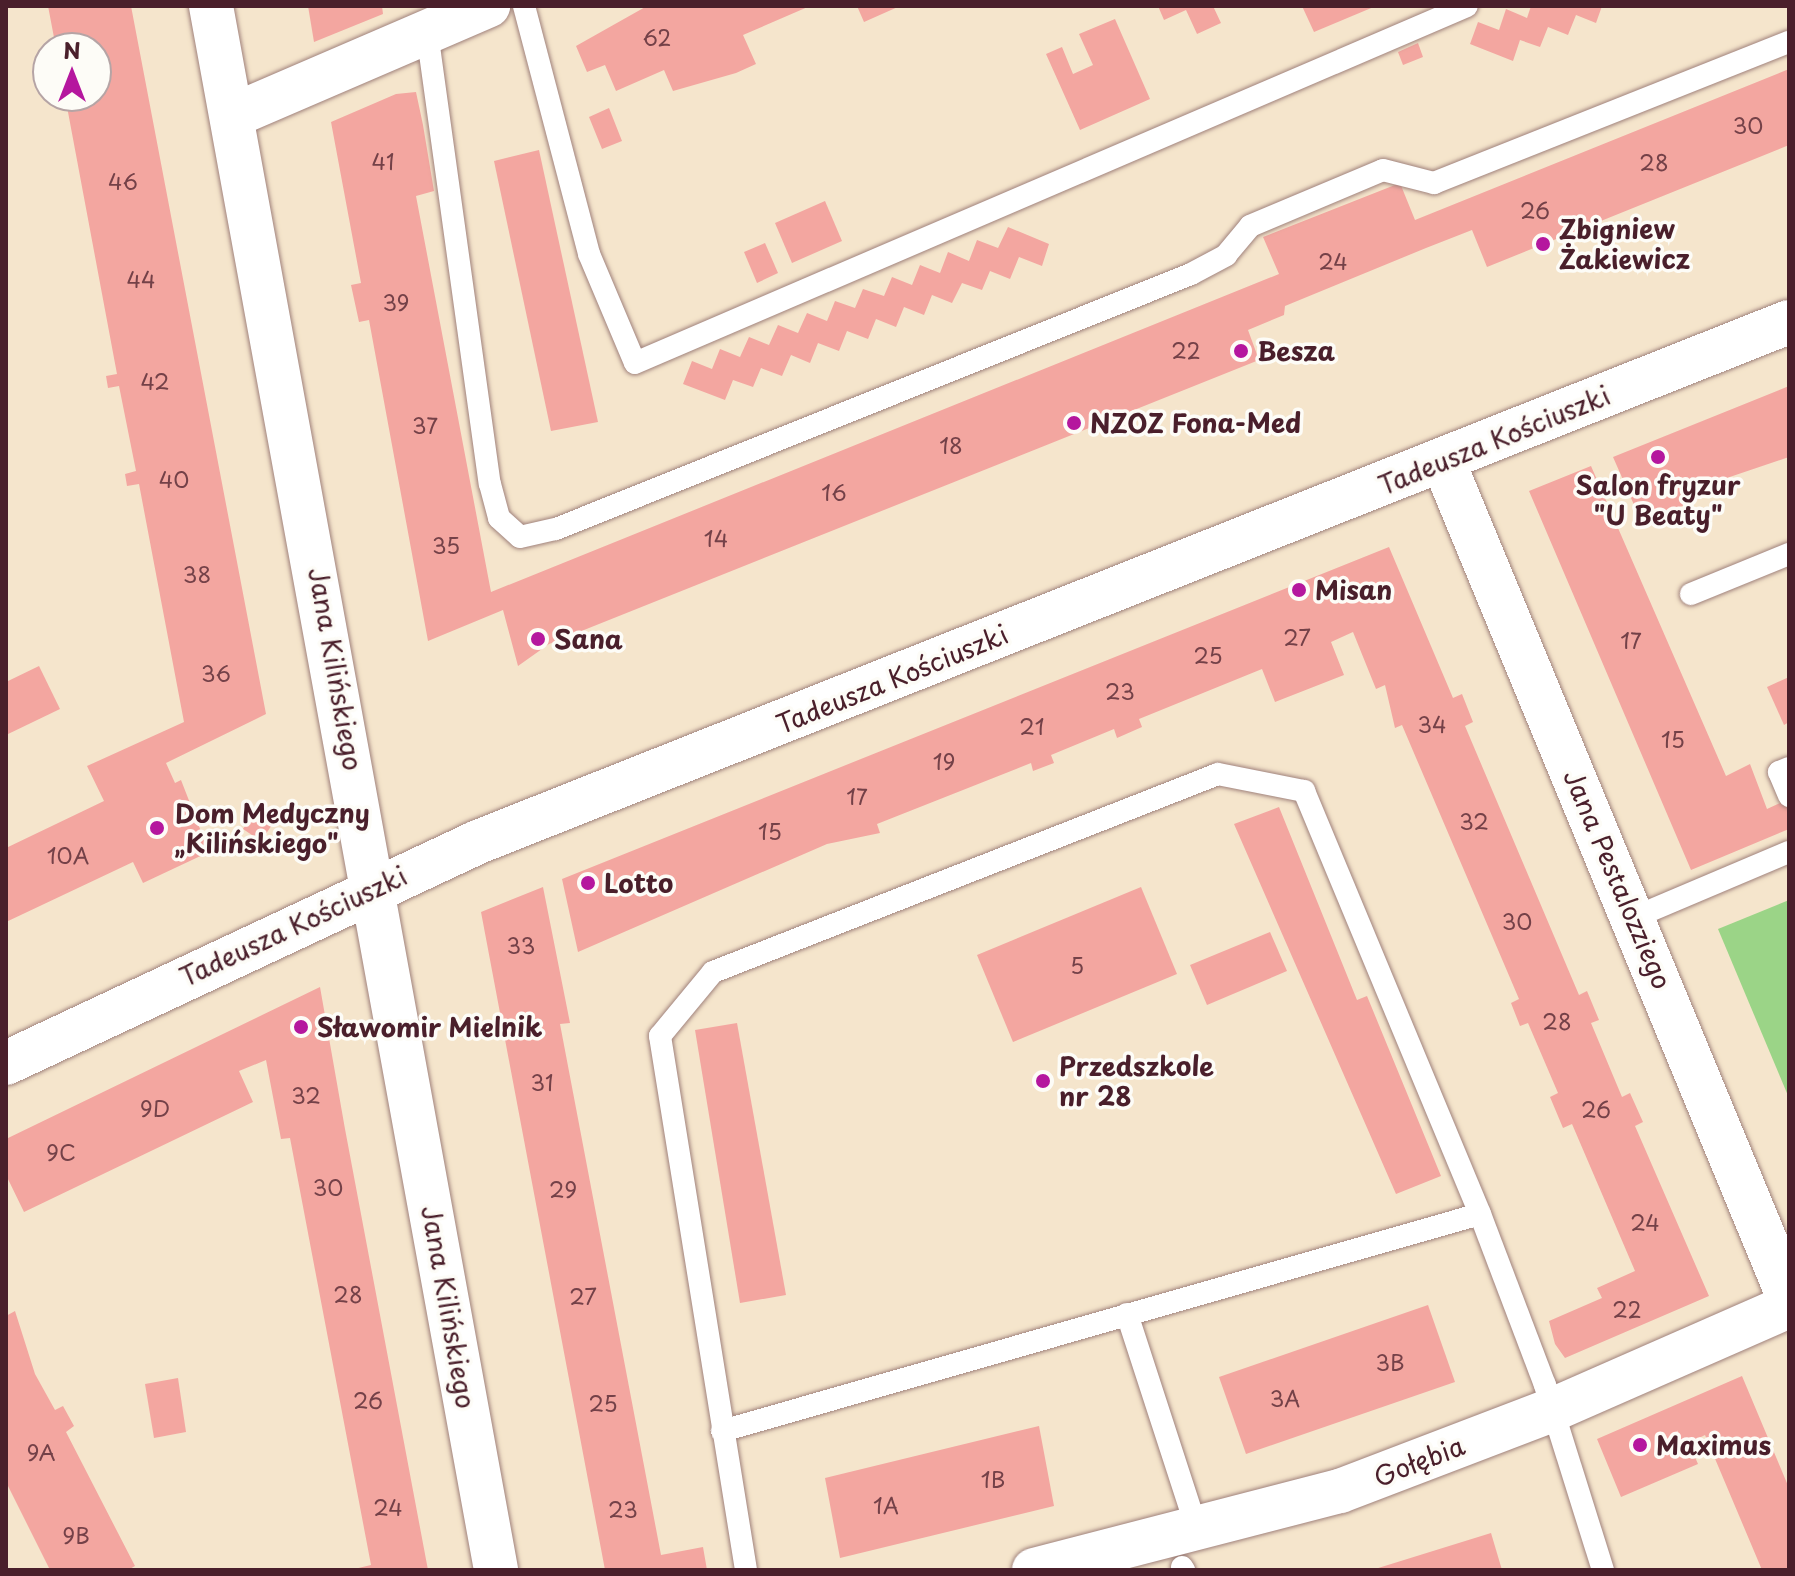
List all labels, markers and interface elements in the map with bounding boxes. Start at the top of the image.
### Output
house number: 62 [643,24,671,50]
north arrow [32,32,112,112]
text: N [63,33,81,66]
house number: 30 [1733,112,1763,138]
house number: 41 [371,148,395,174]
house number: 28 [1639,149,1669,175]
house number: 46 [108,168,138,194]
house number: 26 [1520,197,1550,223]
place label: Zbigniew Żakiewicz [1559,213,1690,274]
marker: Zbigniew Żakiewicz [1534,235,1552,253]
house number: 24 [1318,248,1348,274]
house number: 44 [126,266,156,292]
house number: 39 [383,289,409,315]
place label: Besza [1257,335,1335,367]
house number: 22 [1171,337,1201,363]
marker: Besza [1232,342,1250,360]
house number: 42 [140,368,170,394]
street label: Tadeusza Kościuszki [1372,379,1616,501]
place label: NZOZ Fona-Med [1090,407,1302,439]
house number: 37 [412,412,438,438]
marker: NZOZ Fona-Med [1065,414,1083,432]
house number: 18 [939,432,963,458]
marker: Salon fryzur "U Beaty" [1649,448,1667,466]
house number: 40 [159,466,189,492]
place label: Salon fryzur "U Beaty" [1575,469,1741,530]
house number: 16 [821,479,847,505]
house number: 14 [704,525,728,551]
house number: 35 [432,532,460,558]
house number: 38 [183,561,211,587]
street label: Jana Kilińskiego [303,565,369,773]
place label: Misan [1315,574,1392,606]
marker: Misan [1290,581,1308,599]
street label: Tadeusza Kościuszki [770,618,1014,740]
place label: Sana [554,623,623,655]
house number: 27 [1283,624,1311,650]
house number: 17 [1620,627,1642,653]
marker: Sana [529,630,547,648]
house number: 25 [1193,642,1223,668]
house number: 36 [201,660,231,686]
house number: 23 [1105,678,1135,704]
house number: 34 [1417,711,1447,737]
house number: 21 [1019,713,1045,739]
house number: 15 [1661,726,1685,752]
house number: 19 [933,748,955,774]
street label: Jana Pestalozziego [1558,765,1678,993]
house number: 17 [846,783,868,809]
place label: Dom Medyczny „Kilińskiego" [175,797,370,858]
house number: 32 [1459,808,1489,834]
marker: Dom Medyczny „Kilińskiego" [146,817,168,839]
house number: 15 [758,818,782,844]
house number: 10A [47,842,89,868]
street label: Tadeusza Kościuszki [173,859,413,993]
place label: Lotto [604,867,673,899]
marker: Lotto [579,874,597,892]
house number: 30 [1502,908,1532,934]
house number: 33 [507,932,535,958]
house number: 5 [1070,952,1084,978]
house number: 28 [1542,1008,1572,1034]
place label: Sławomir Mielnik [317,1011,544,1043]
marker: Sławomir Mielnik [292,1018,310,1036]
place label: Przedszkole nr 28 [1059,1050,1214,1112]
house number: 31 [530,1069,554,1095]
marker: Przedszkole nr 28 [1034,1072,1052,1090]
house number: 32 [291,1082,321,1108]
house number: 9D [140,1095,170,1121]
house number: 26 [1581,1096,1611,1122]
house number: 9C [46,1139,76,1165]
house number: 30 [313,1174,343,1200]
house number: 29 [549,1176,577,1202]
street label: Jana Kilińskiego [416,1203,482,1411]
house number: 24 [1630,1209,1660,1235]
house number: 28 [333,1281,363,1307]
house number: 27 [569,1283,597,1309]
house number: 22 [1612,1296,1642,1322]
house number: 3B [1375,1349,1405,1375]
house number: 3A [1270,1385,1300,1411]
house number: 26 [353,1387,383,1413]
house number: 25 [588,1390,618,1416]
street label: Gołębia [1369,1429,1469,1493]
place label: Maximus [1656,1429,1771,1461]
marker: Maximus [1631,1436,1649,1454]
house number: 9A [26,1439,56,1465]
house number: 1B [981,1466,1005,1492]
house number: 1A [873,1492,899,1518]
house number: 24 [373,1494,403,1520]
house number: 23 [608,1496,638,1522]
house number: 9B [62,1522,90,1548]

